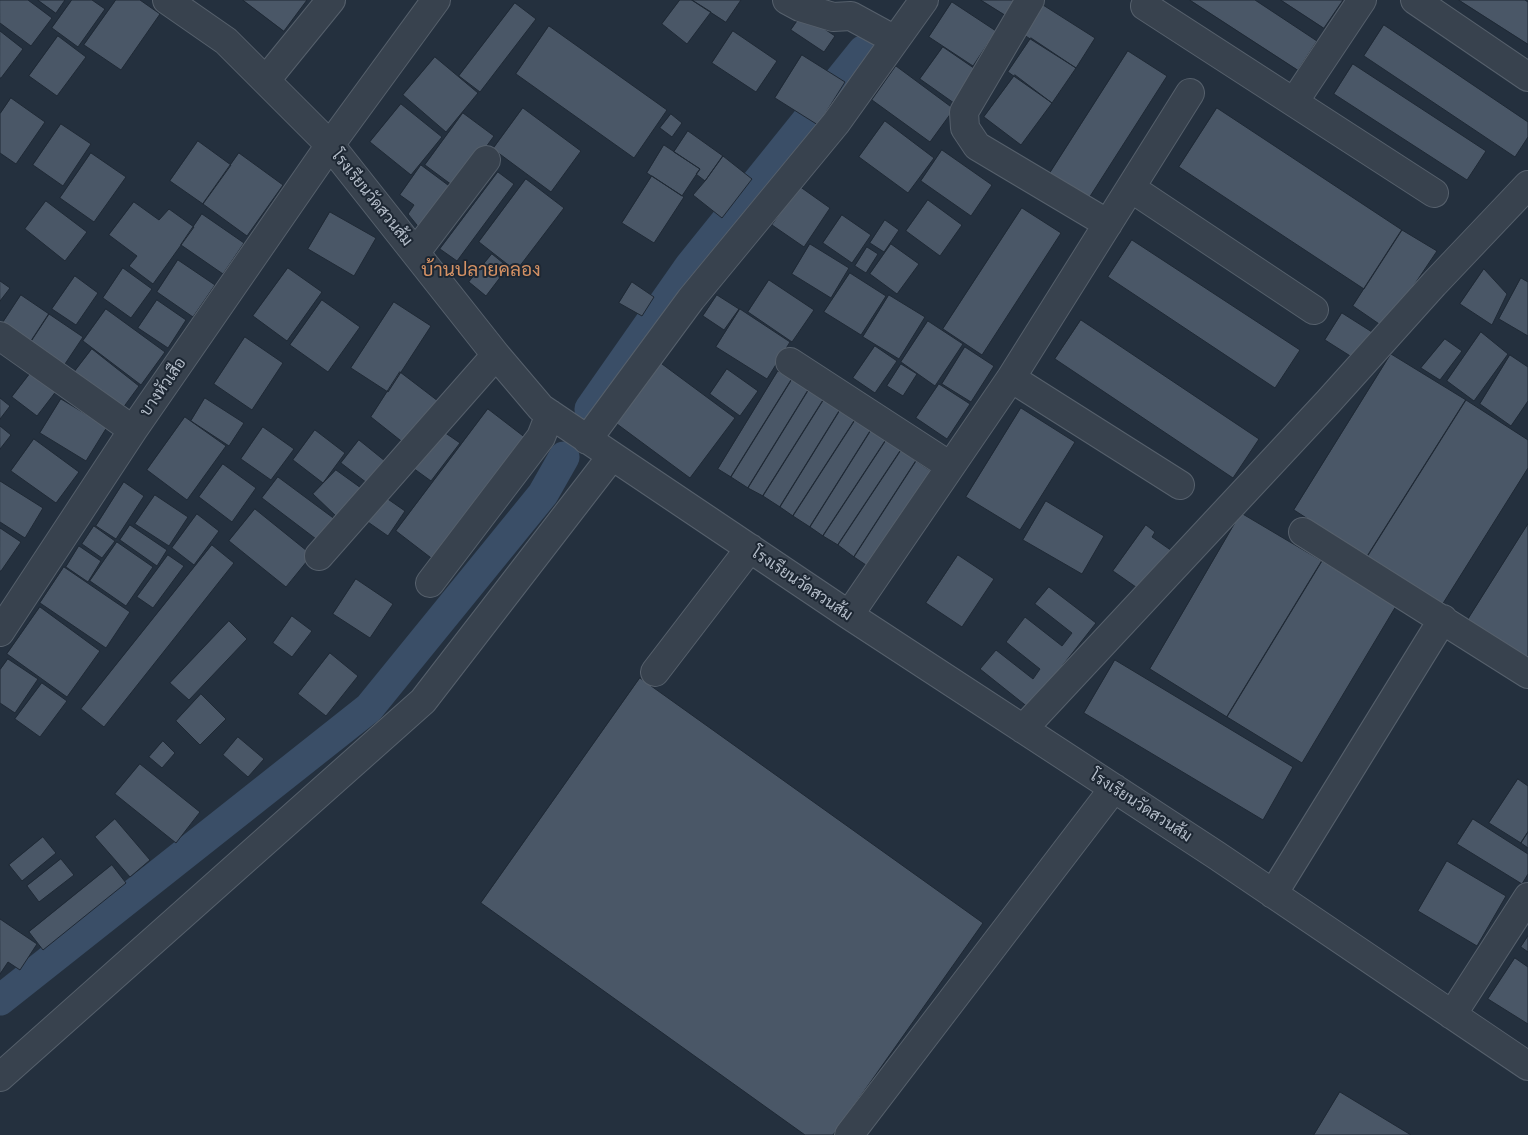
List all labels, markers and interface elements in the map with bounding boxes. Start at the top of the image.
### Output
street label: โรงเรียนวัดสวนส้ม [328,146,416,250]
district label: บ้านปลายคลอง [421,259,541,281]
street label: บางหัวเสือ [136,354,190,420]
street label: โรงเรียนวัดสวนส้ม [748,543,856,625]
street label: โรงเรียนวัดสวนส้ม [1086,766,1196,846]

